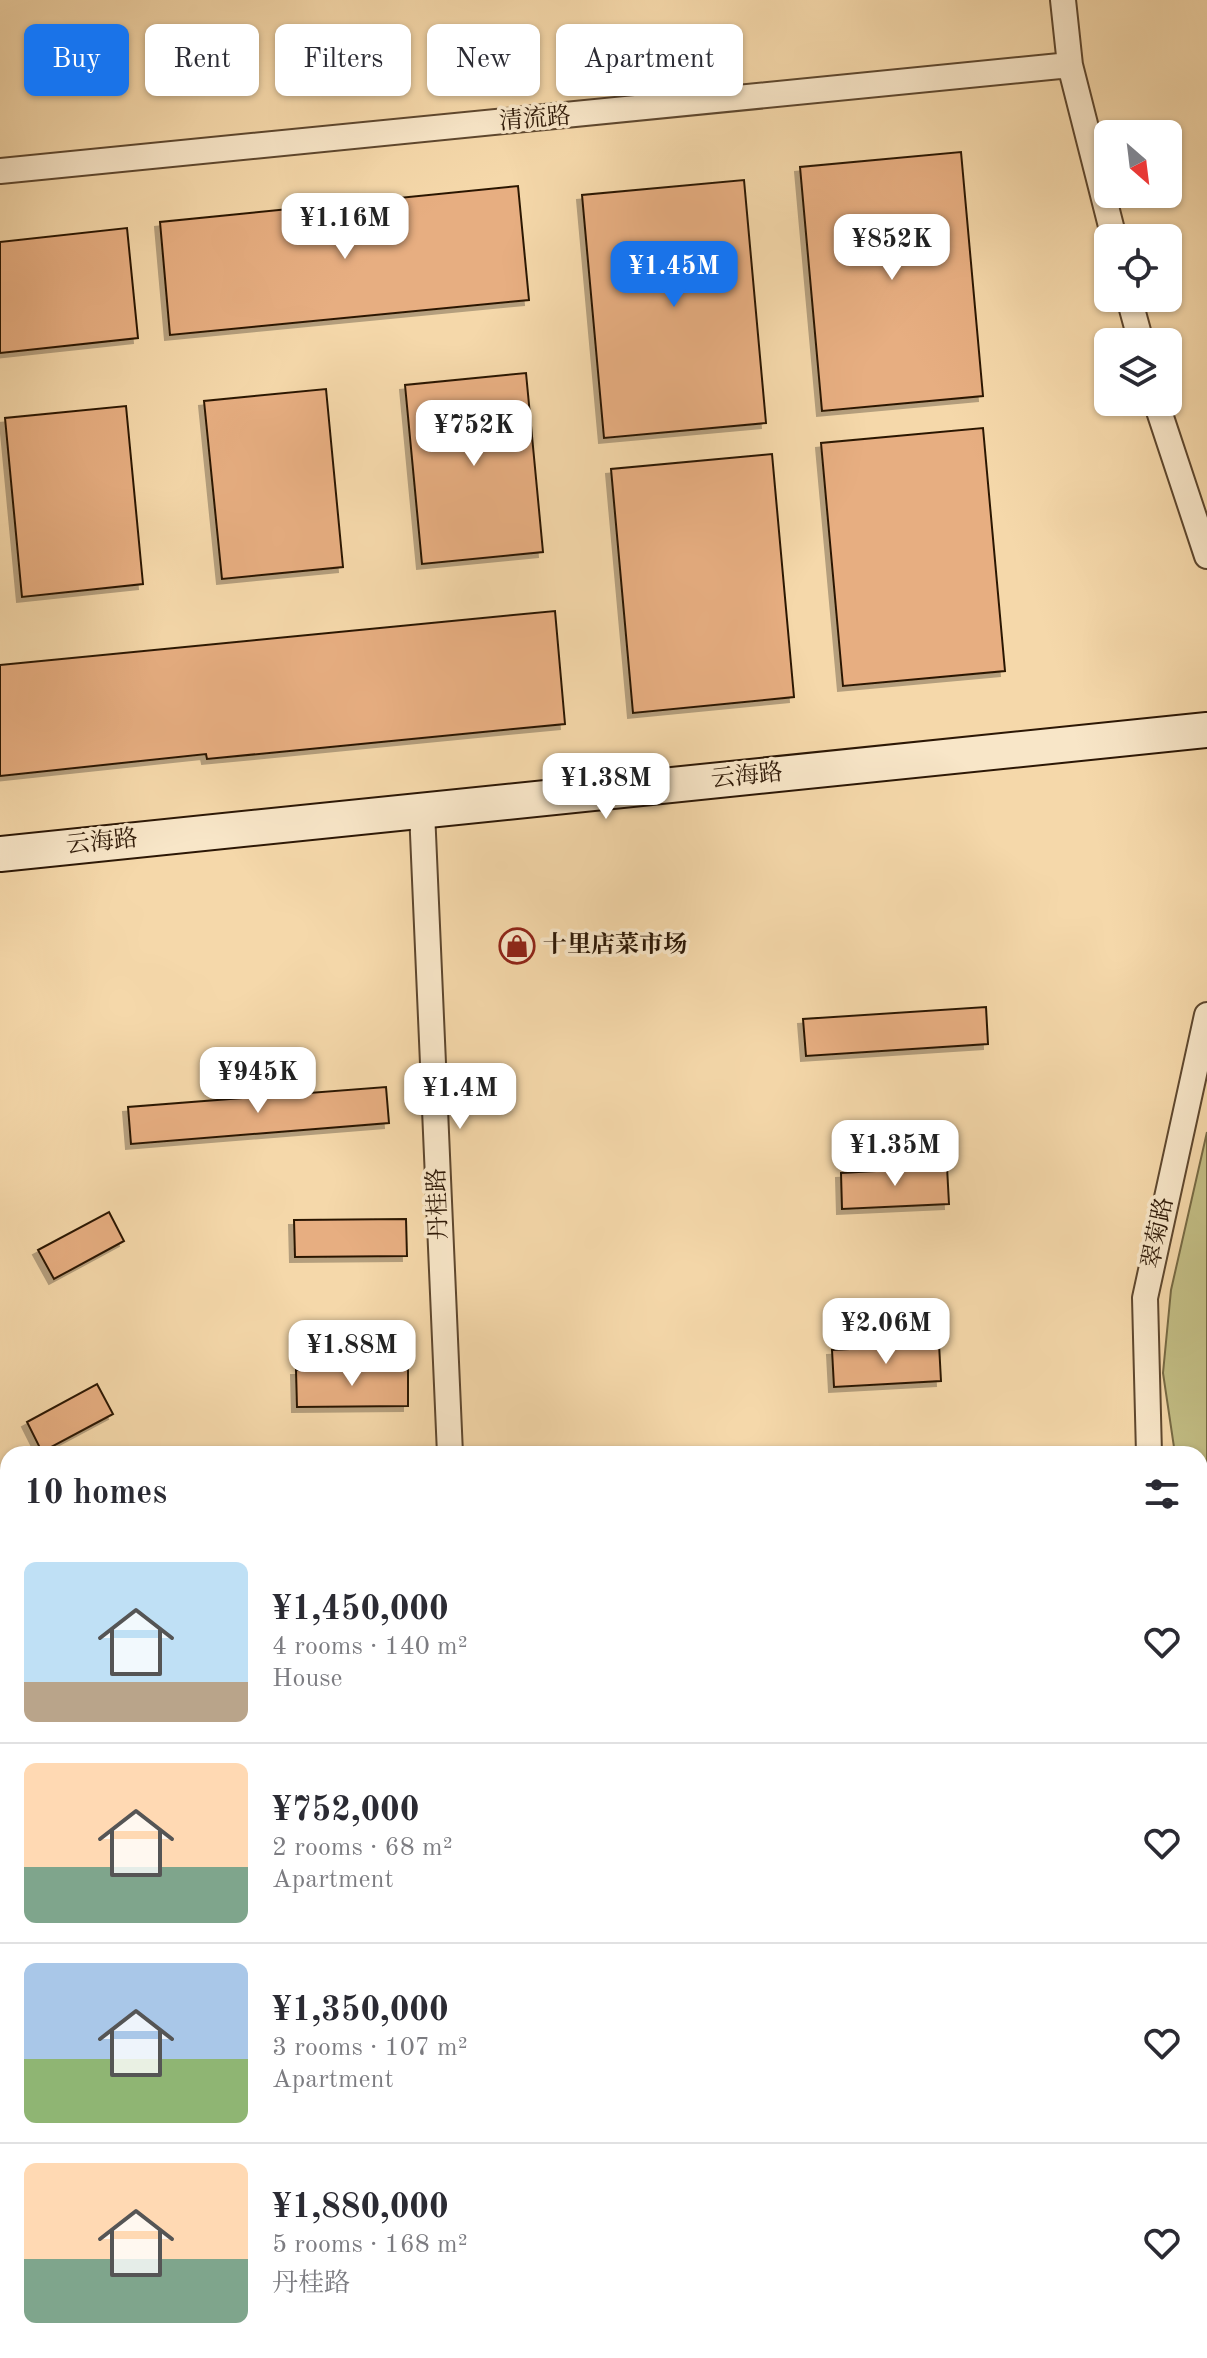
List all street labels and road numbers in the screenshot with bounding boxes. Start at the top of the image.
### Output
street label: 清流路 [498,102,572,135]
street label: 云海路 [710,758,784,793]
street label: 云海路 [65,824,139,859]
street label: 丹桂路 [423,1168,452,1241]
street label: 翠菊路 [1137,1195,1178,1271]

